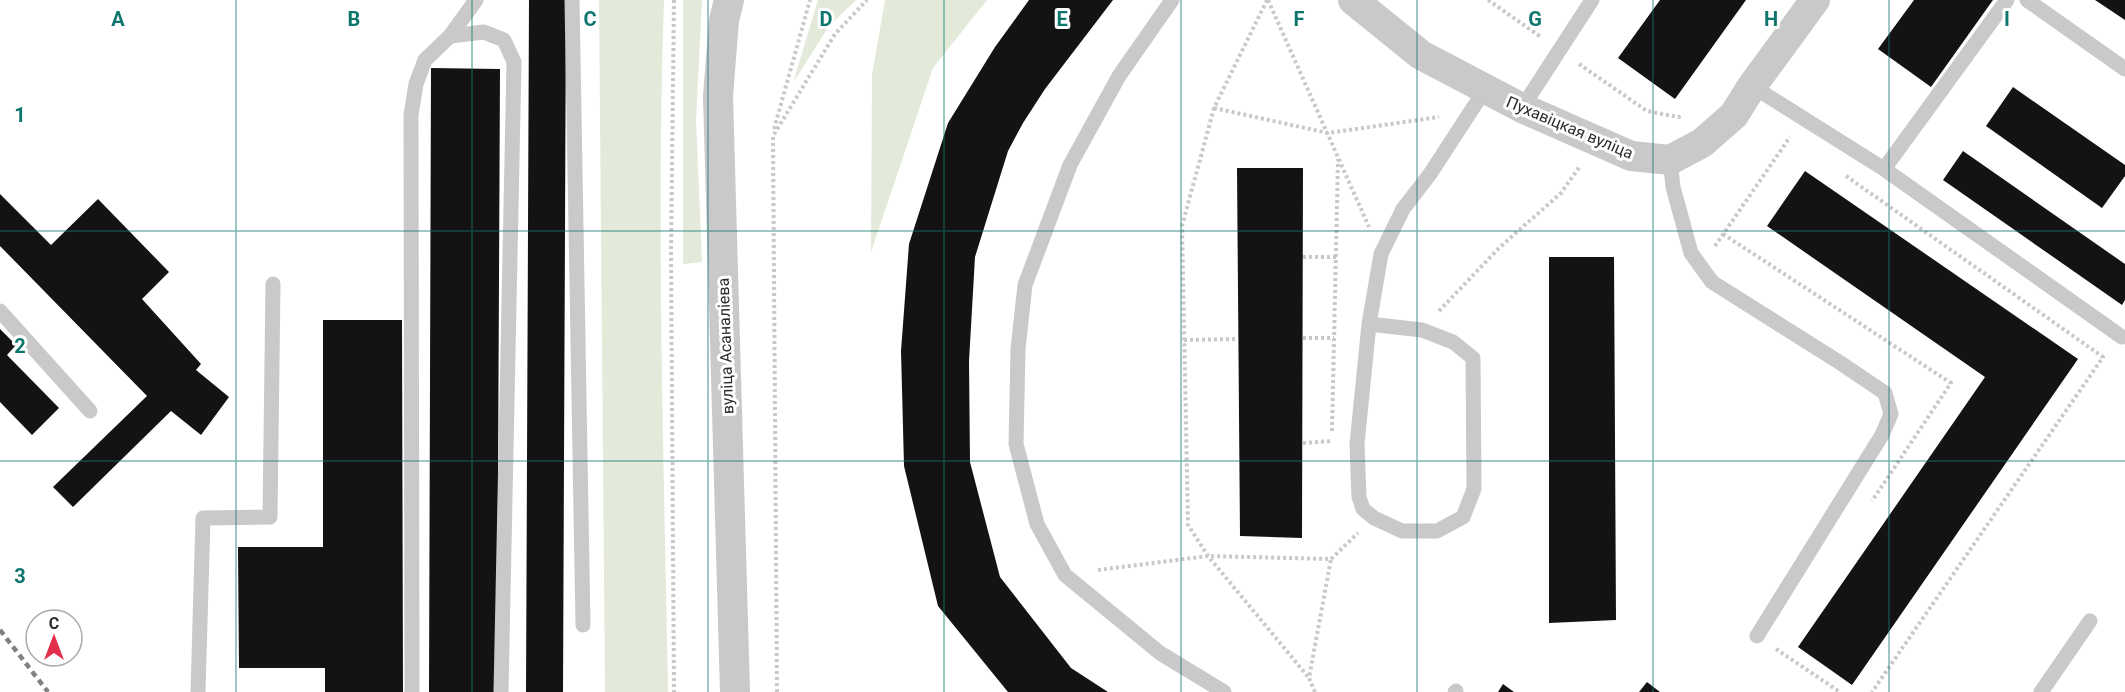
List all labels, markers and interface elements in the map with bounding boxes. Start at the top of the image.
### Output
text: A [111,7,125,31]
text: B [348,7,360,31]
text: C [583,7,597,31]
text: D [820,7,833,31]
text: E [1056,7,1068,31]
text: F [1294,7,1305,31]
text: G [1528,7,1542,31]
text: H [1764,7,1778,31]
text: I [2004,7,2010,31]
street label: Пухавіцкая вуліца [1504,92,1636,163]
text: 1 [14,103,26,127]
street label: вуліца Асаналіева [714,277,737,415]
text: 2 [14,334,26,358]
text: 3 [14,564,26,588]
north arrow [24,608,84,668]
text: С [49,614,59,633]

